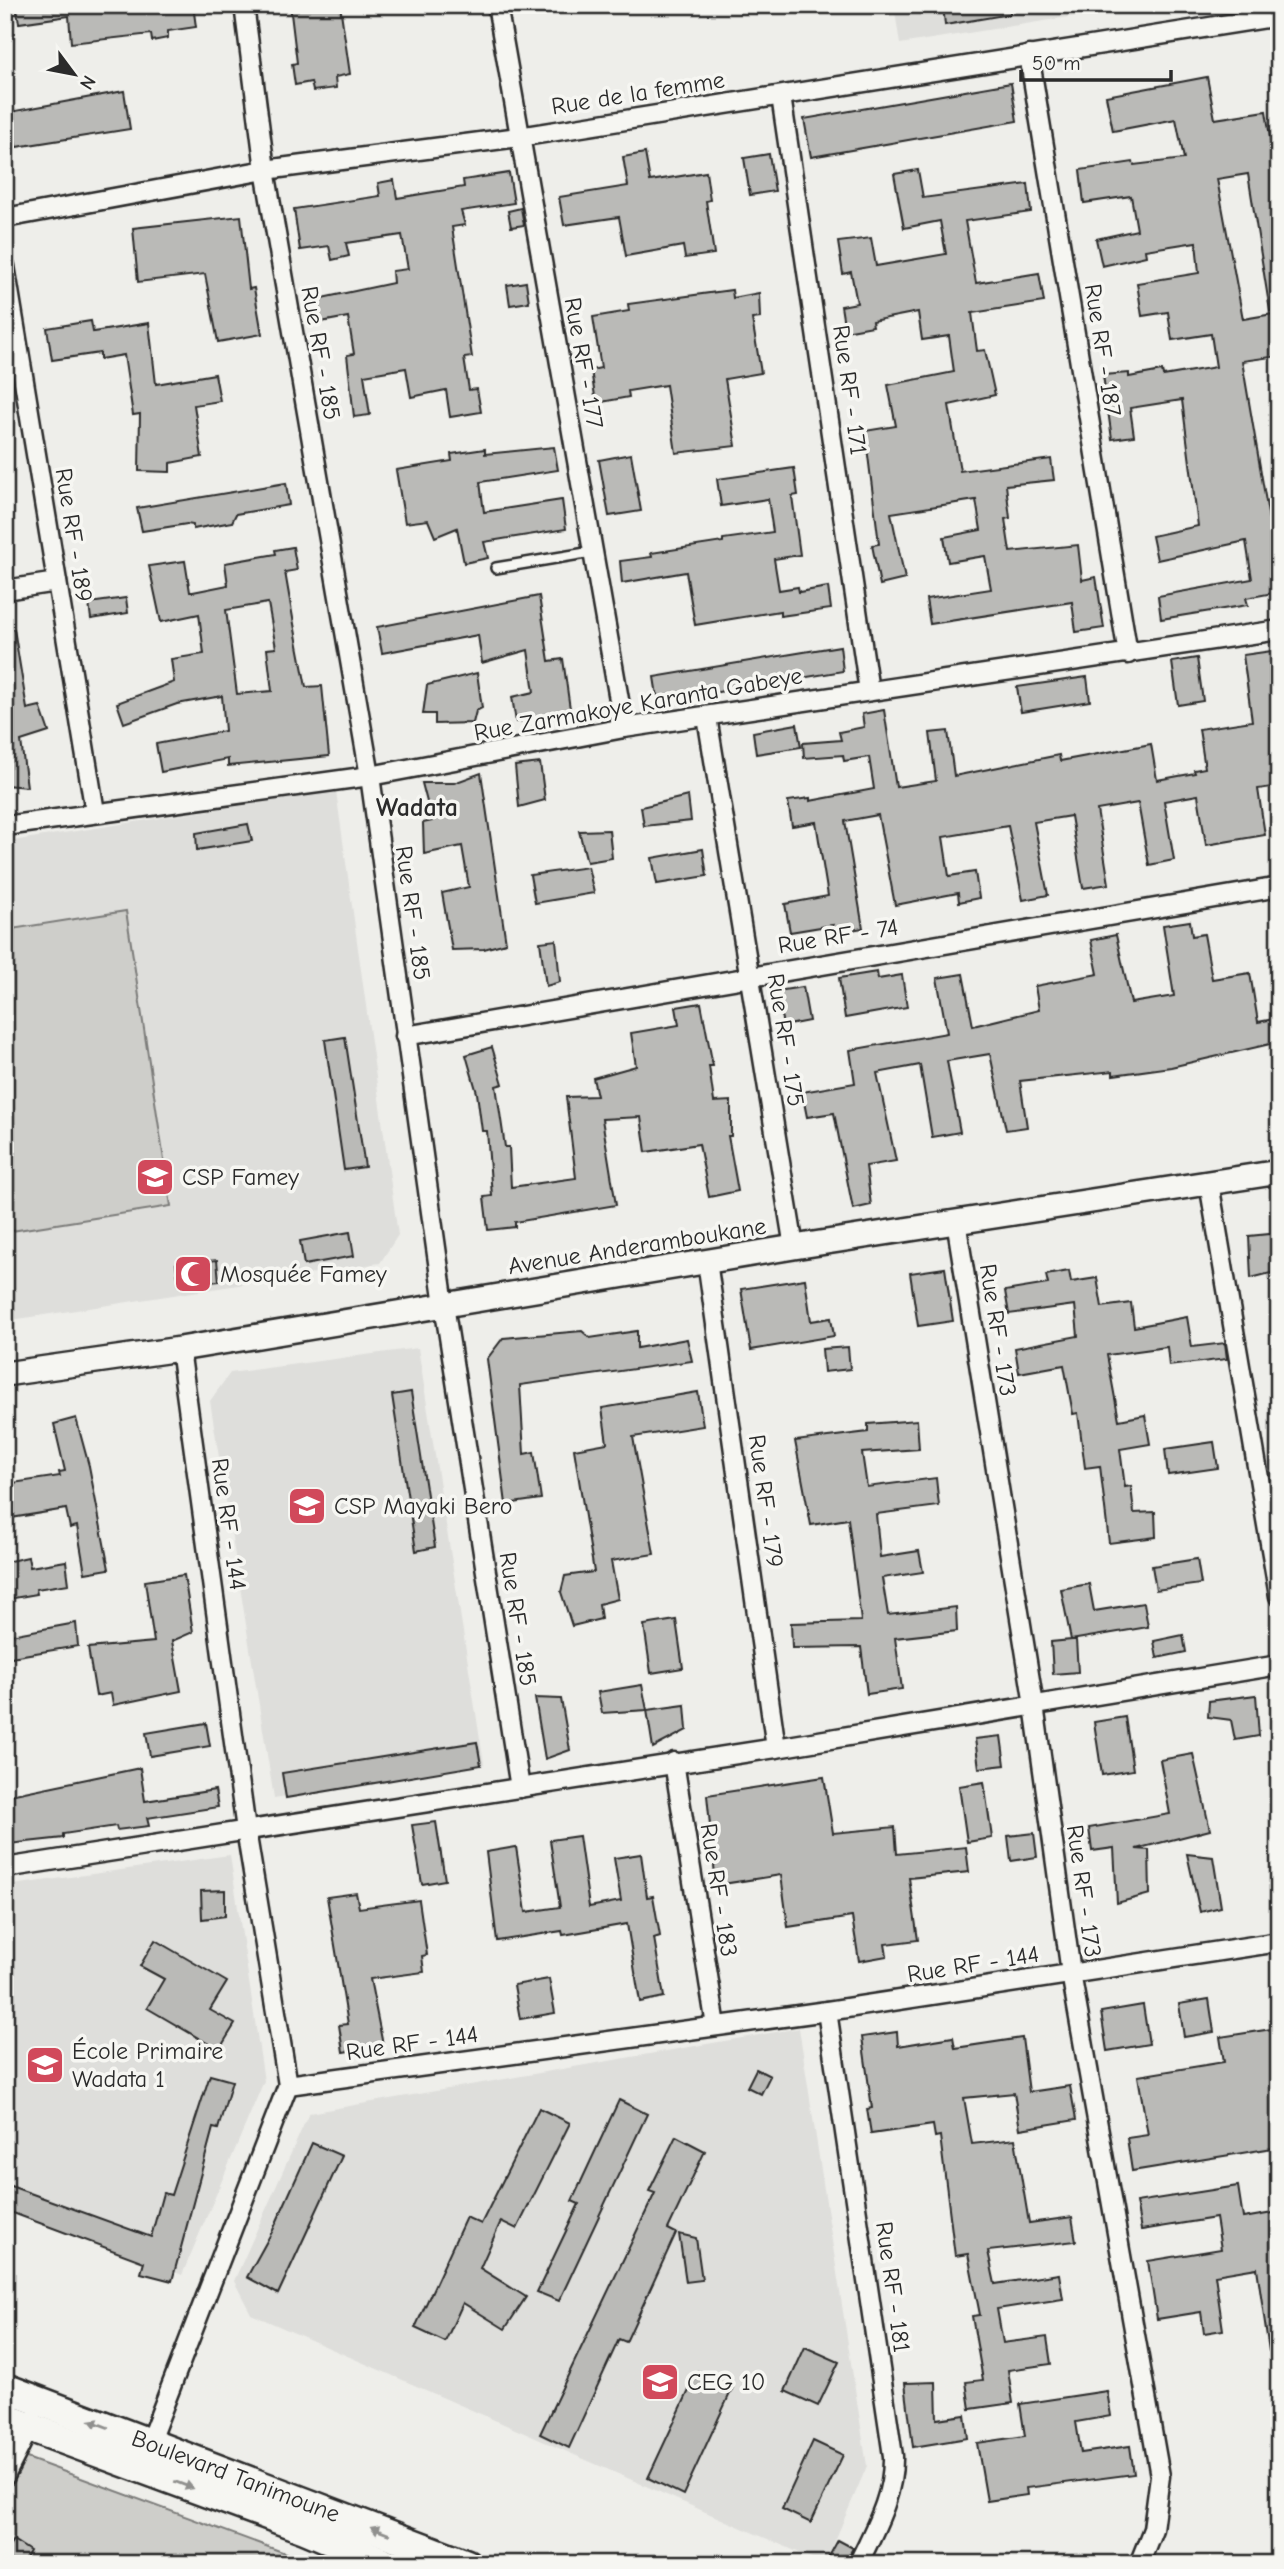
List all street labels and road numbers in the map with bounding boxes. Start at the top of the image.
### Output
street label: Rue de la femme [549,65,727,121]
street label: Rue RF - 187 [1079,282,1127,418]
street label: Rue RF - 185 [295,284,347,422]
street label: Rue RF - 177 [559,295,609,431]
street label: Rue RF - 171 [827,323,873,457]
street label: Rue RF - 189 [50,466,98,604]
street label: Rue Zarmakoye Karanta Gabeye [472,661,804,747]
street label: Rue RF - 185 [390,844,436,982]
street label: Rue RF - 74 [776,913,900,959]
street label: Rue RF - 175 [762,971,810,1109]
street label: Avenue Anderamboukane [506,1212,768,1280]
street label: Rue RF - 173 [974,1262,1022,1398]
street label: Rue RF - 179 [743,1433,789,1569]
street label: Rue RF - 144 [206,1456,252,1592]
street label: Rue RF - 185 [494,1550,542,1688]
street label: Rue RF - 183 [695,1821,743,1959]
street label: Rue RF - 173 [1061,1823,1107,1959]
street label: Rue RF - 144 [905,1940,1041,1988]
street label: Rue RF - 144 [344,2020,480,2066]
street label: Rue RF - 181 [870,2220,916,2354]
street label: Boulevard Tanimoune [128,2424,344,2528]

